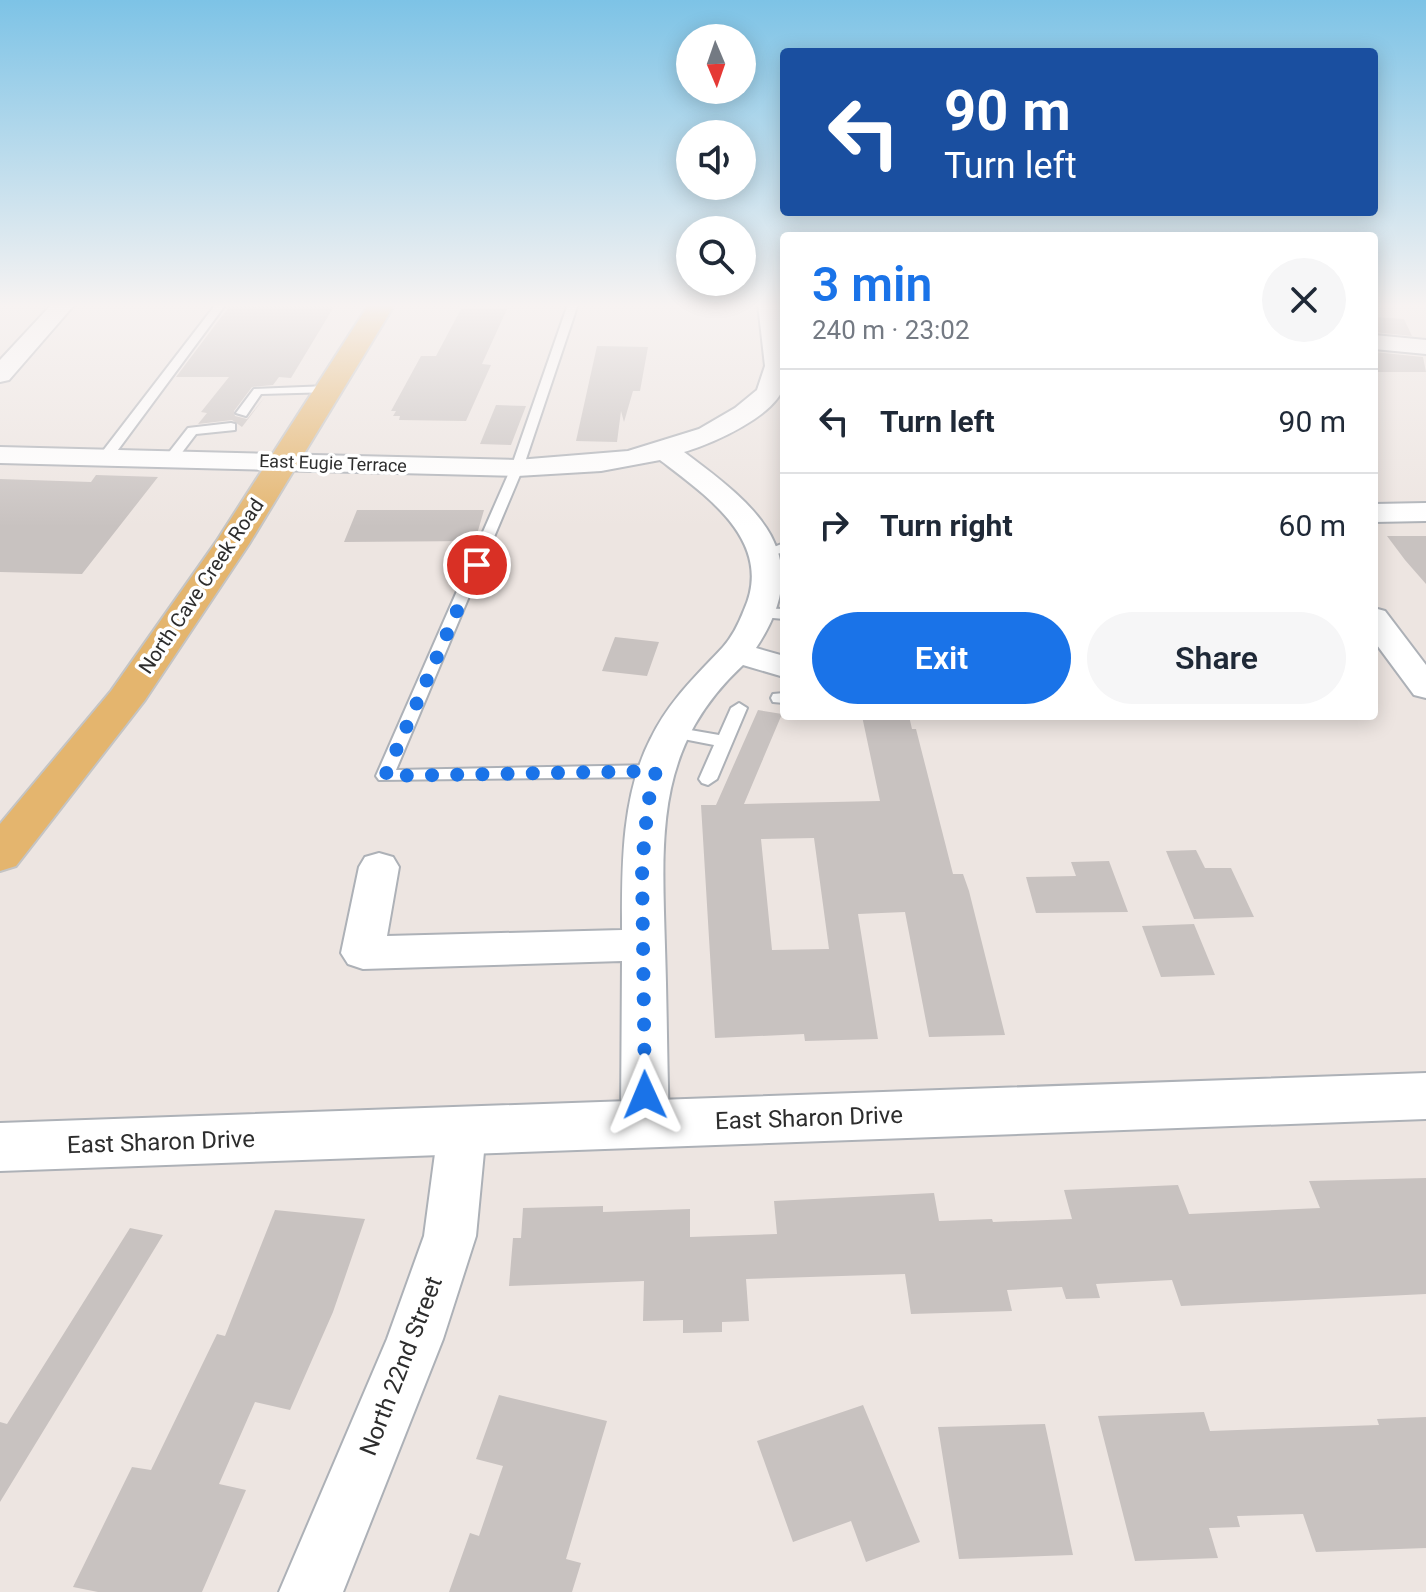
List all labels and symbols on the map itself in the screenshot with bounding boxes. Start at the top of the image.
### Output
north arrow [676,24,756,104]
street label: East Eugie Terrace [259,450,407,476]
street label: North Cave Creek Road [133,494,269,678]
pin [443,531,511,599]
position arrow [603,1053,687,1137]
street label: East Sharon Drive [715,1101,903,1135]
street label: East Sharon Drive [67,1125,255,1159]
street label: North 22nd Street [354,1272,448,1460]

